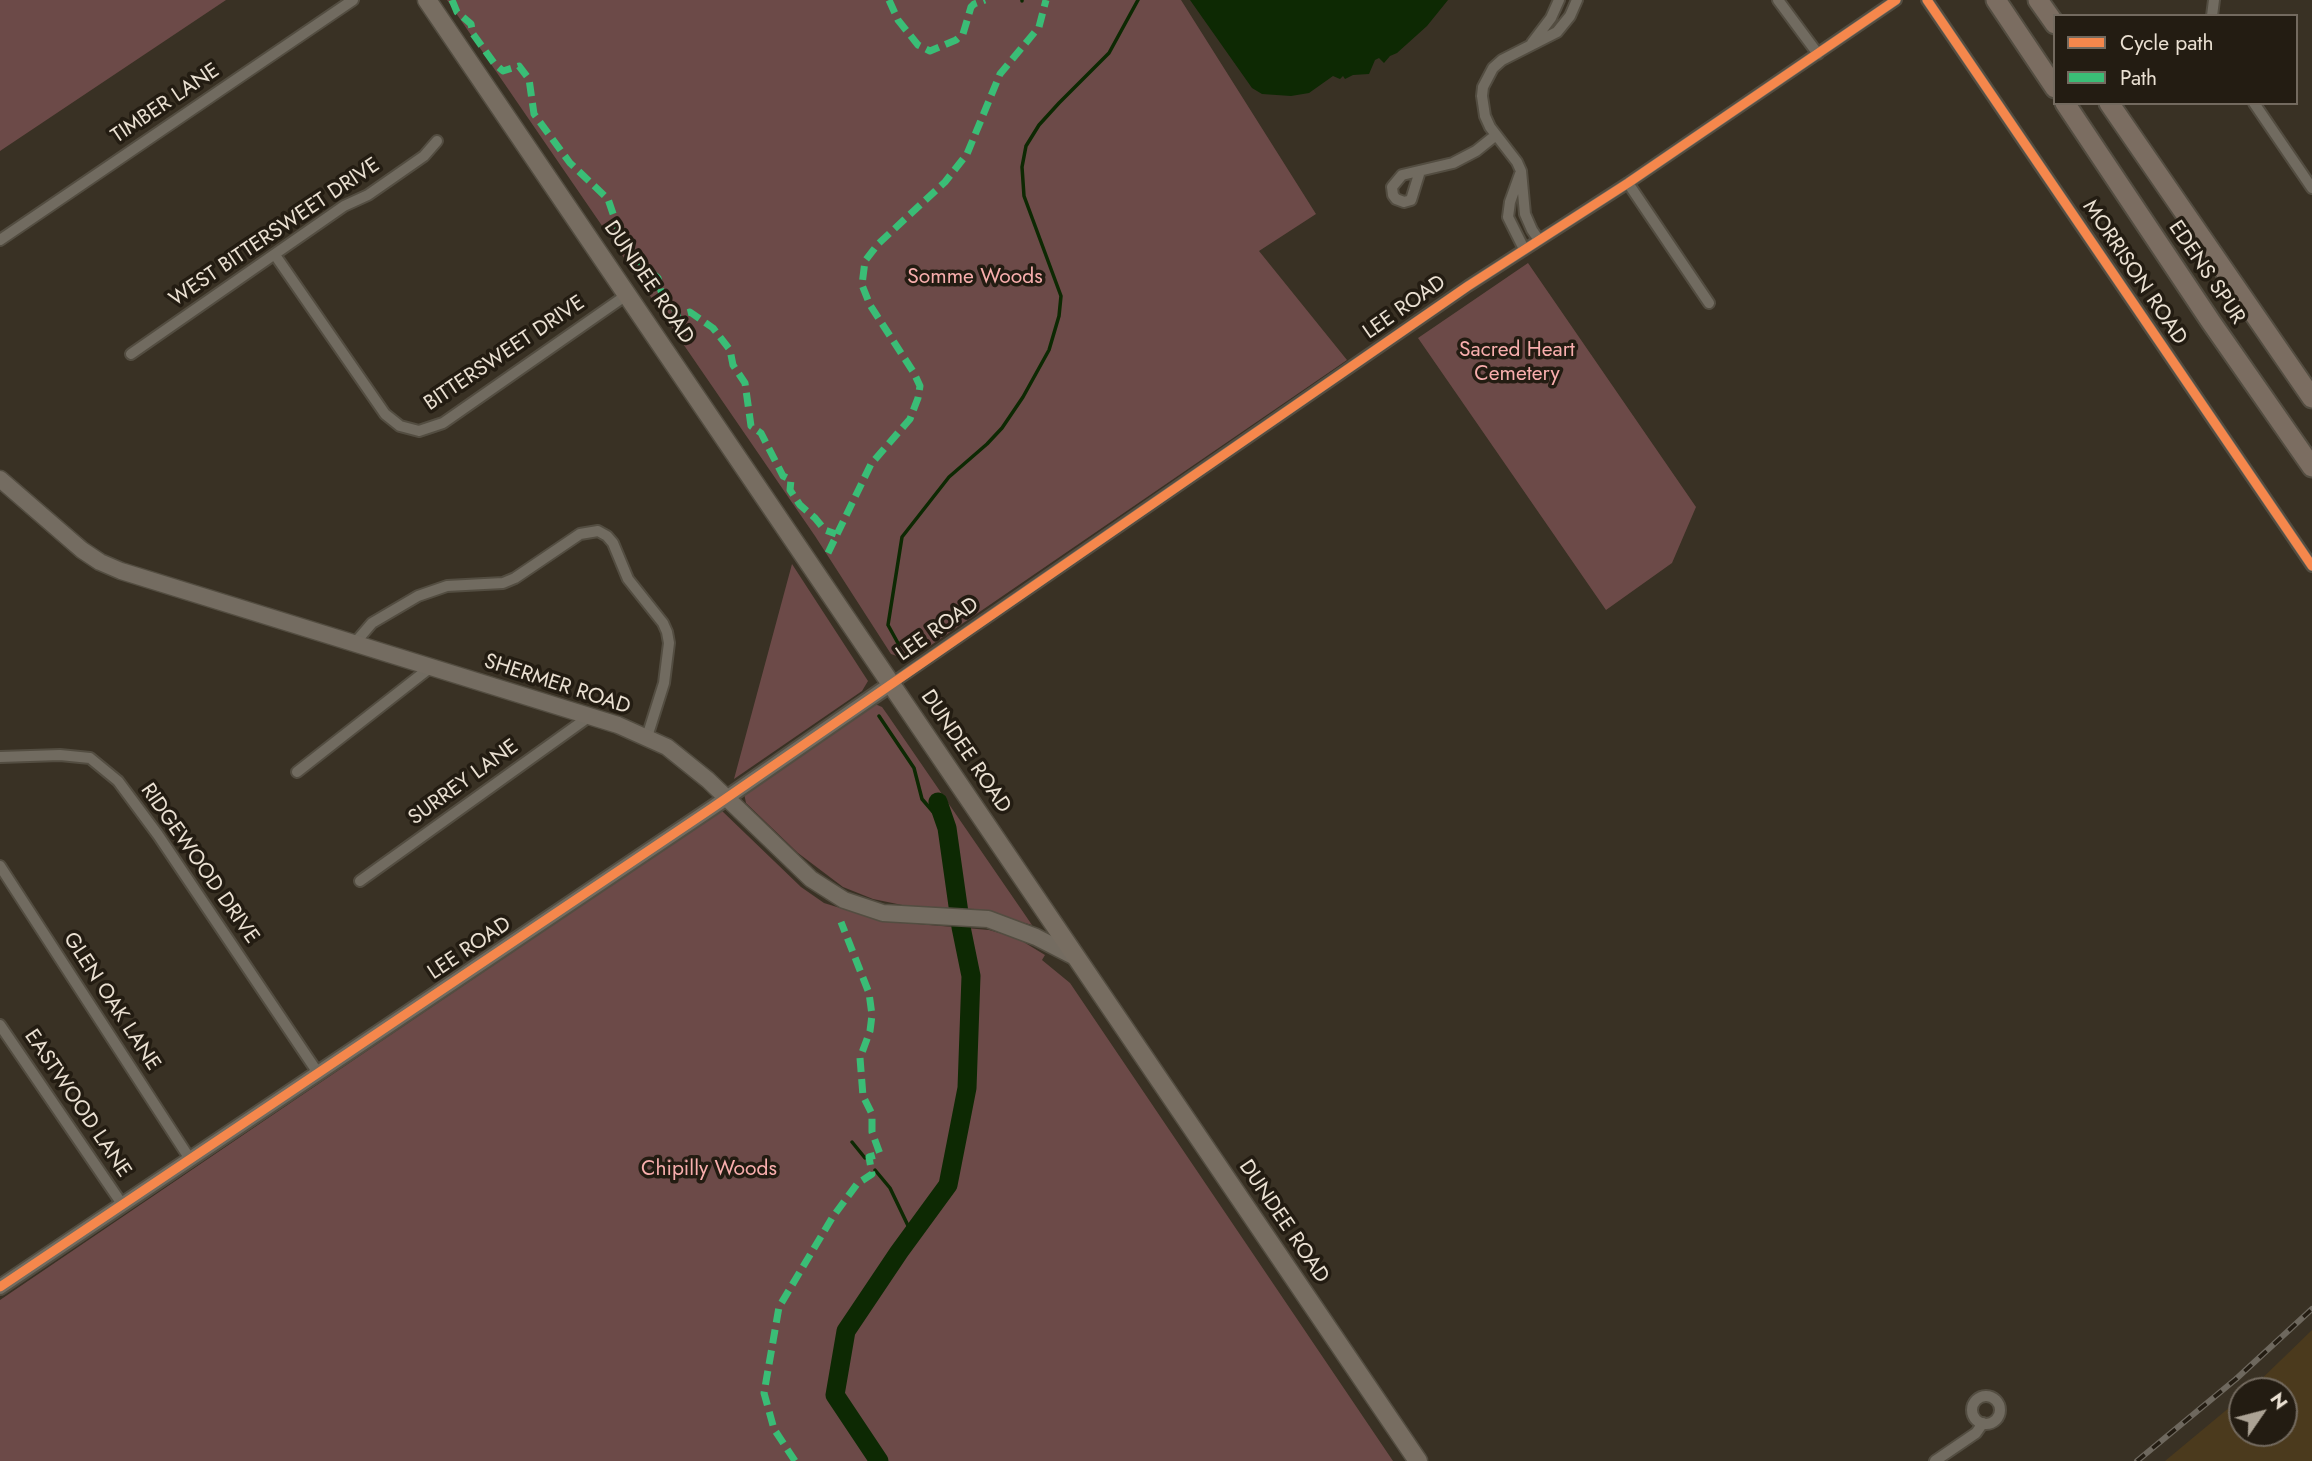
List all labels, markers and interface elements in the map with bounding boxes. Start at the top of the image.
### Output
legend [2053,14,2298,105]
text: Cycle path [2120,28,2213,58]
street label: TIMBER LANE [107,59,225,149]
text: Path [2120,63,2157,93]
street label: WEST BITTERSWEET DRIVE [165,153,385,313]
street label: MORRISON ROAD [2076,196,2192,350]
street label: EDENS SPUR [2162,216,2250,330]
street label: DUNDEE ROAD [598,217,698,349]
park label: Somme Woods [907,265,1043,291]
street label: LEE ROAD [1359,271,1451,345]
street label: BITTERSWEET DRIVE [420,291,590,417]
park label: Sacred Heart Cemetery [1459,338,1575,388]
street label: LEE ROAD [892,593,984,667]
street label: SHERMER ROAD [481,649,633,721]
street label: DUNDEE ROAD [915,686,1015,818]
street label: SURREY LANE [404,735,524,831]
street label: RIDGEWOOD DRIVE [134,779,264,949]
street label: LEE ROAD [424,912,516,986]
street label: GLEN OAK LANE [57,928,165,1076]
street label: EASTWOOD LANE [18,1025,136,1183]
street label: DUNDEE ROAD [1233,1156,1333,1288]
park label: Chipilly Woods [641,1157,777,1183]
north arrow [2228,1377,2298,1447]
text: N [2264,1387,2294,1415]

